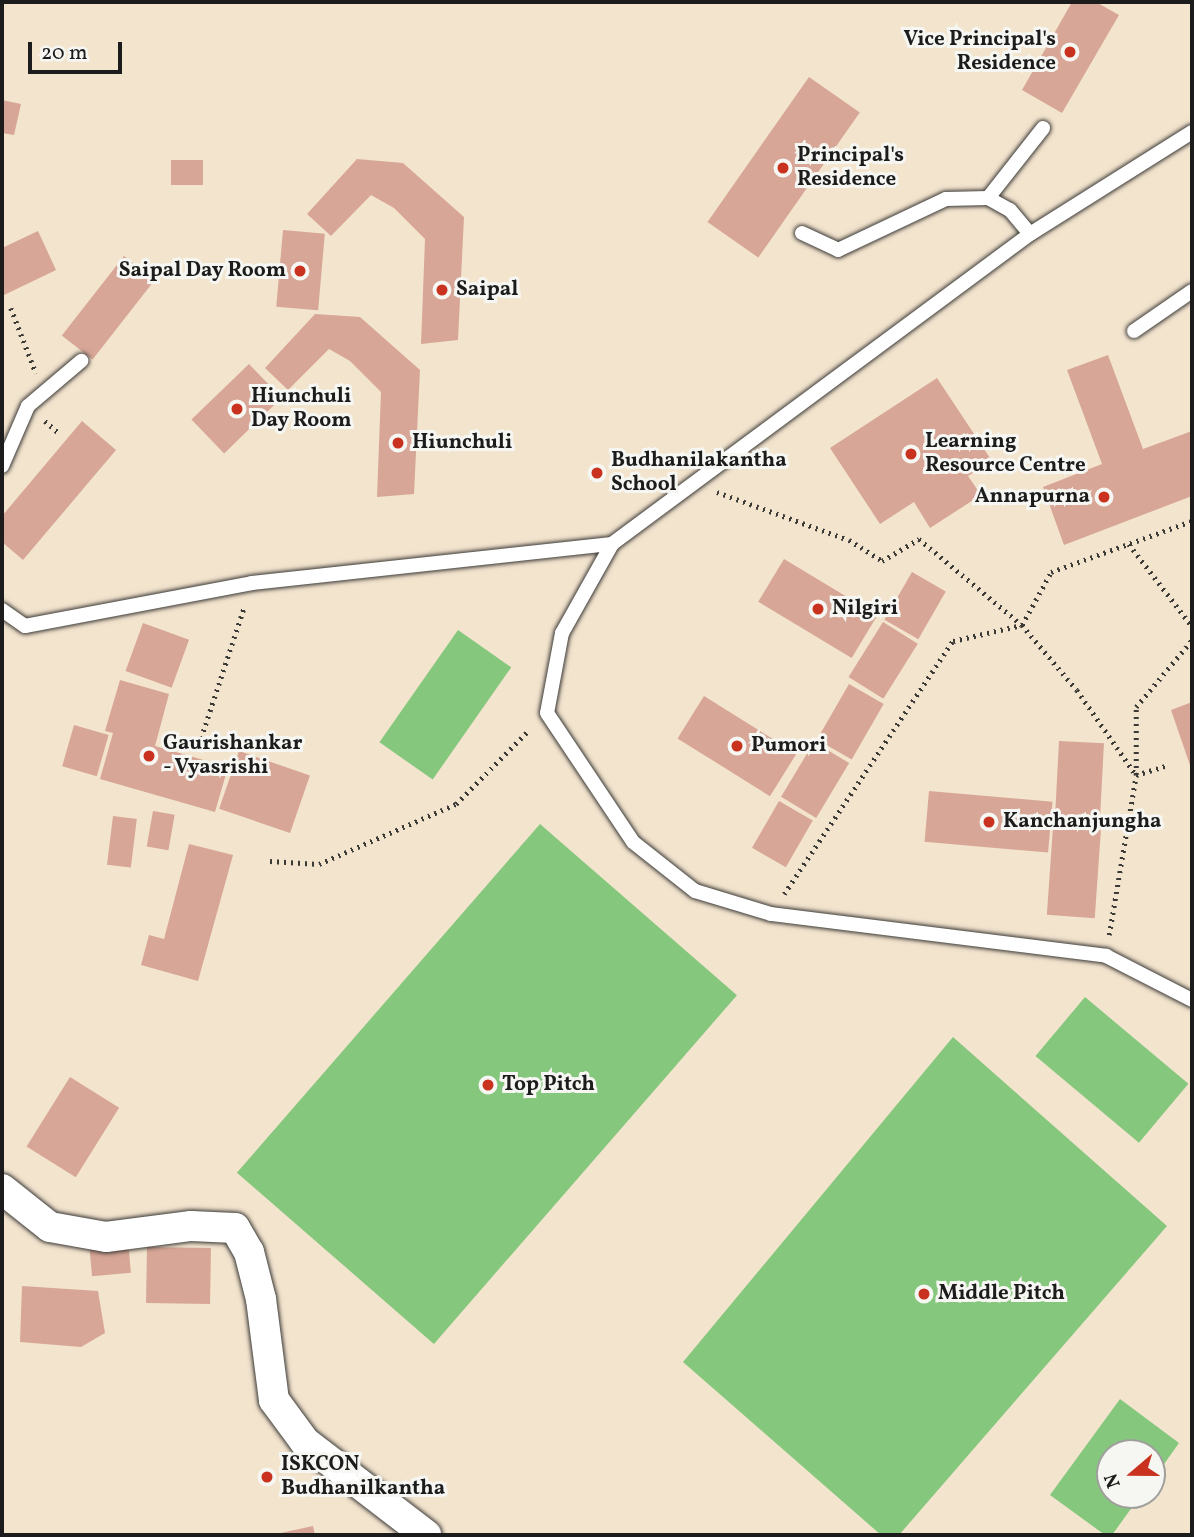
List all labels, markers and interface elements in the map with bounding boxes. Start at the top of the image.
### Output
place label: Vice Principal's Residence [904,27,1056,77]
scale bar [32,28,126,72]
text: 20 m [41,39,87,68]
marker: Vice Principal's Residence [1062,44,1078,60]
place label: Principal's Residence [797,143,904,193]
marker: Principal's Residence [775,160,791,176]
place label: Saipal Day Room [119,258,286,284]
marker: Saipal Day Room [292,263,308,279]
place label: Saipal [456,277,518,303]
marker: Saipal [434,282,450,298]
place label: Hiunchuli Day Room [251,384,352,434]
marker: Hiunchuli Day Room [229,401,245,417]
place label: Learning Resource Centre [925,429,1086,479]
place label: Hiunchuli [412,430,512,456]
marker: Hiunchuli [390,435,406,451]
marker: Learning Resource Centre [903,446,919,462]
place label: Budhanilakantha School [611,448,787,498]
marker: Budhanilakantha School [589,465,605,481]
place label: Annapurna [975,484,1090,510]
marker: Annapurna [1096,489,1112,505]
place label: Nilgiri [832,596,898,622]
marker: Nilgiri [810,601,826,617]
place label: Gaurishankar - Vyasrishi [163,731,302,781]
place label: Pumori [751,733,826,759]
marker: Pumori [729,738,745,754]
marker: Gaurishankar - Vyasrishi [141,748,157,764]
place label: Kanchanjungha [1003,809,1162,835]
marker: Kanchanjungha [981,814,997,830]
place label: Top Pitch [502,1072,595,1098]
marker: Top Pitch [480,1077,496,1093]
place label: Middle Pitch [938,1281,1065,1307]
marker: Middle Pitch [916,1286,932,1302]
north arrow [1096,1439,1166,1509]
place label: ISKCON Budhanilkantha [281,1452,445,1502]
marker: ISKCON Budhanilkantha [259,1469,275,1485]
text: N [1099,1470,1128,1491]

